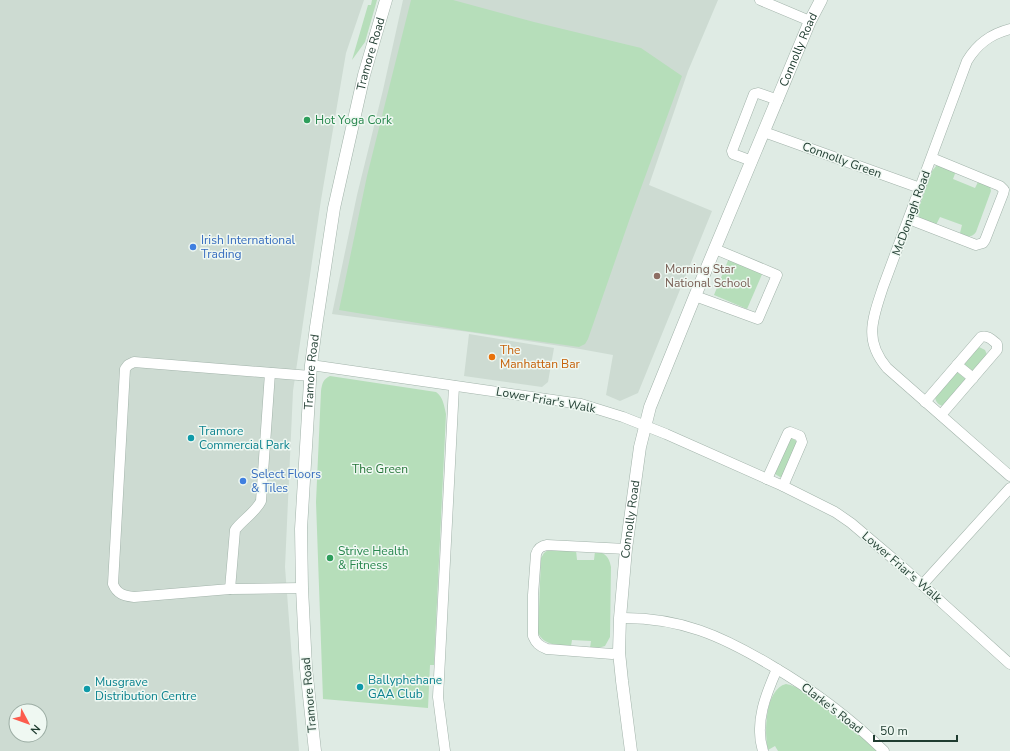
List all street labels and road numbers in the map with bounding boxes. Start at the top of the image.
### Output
street label: Connolly Road [775,10,821,89]
street label: Tramore Road [353,15,389,92]
street label: Connolly Green [800,138,884,182]
street label: McDonagh Road [888,168,934,258]
street label: Tramore Road [300,333,323,410]
street label: Lower Friar's Walk [495,383,598,417]
street label: Connolly Road [617,479,643,559]
street label: Lower Friar's Walk [859,528,946,607]
street label: Tramore Road [298,657,320,733]
street label: Clarke's Road [798,679,866,737]

